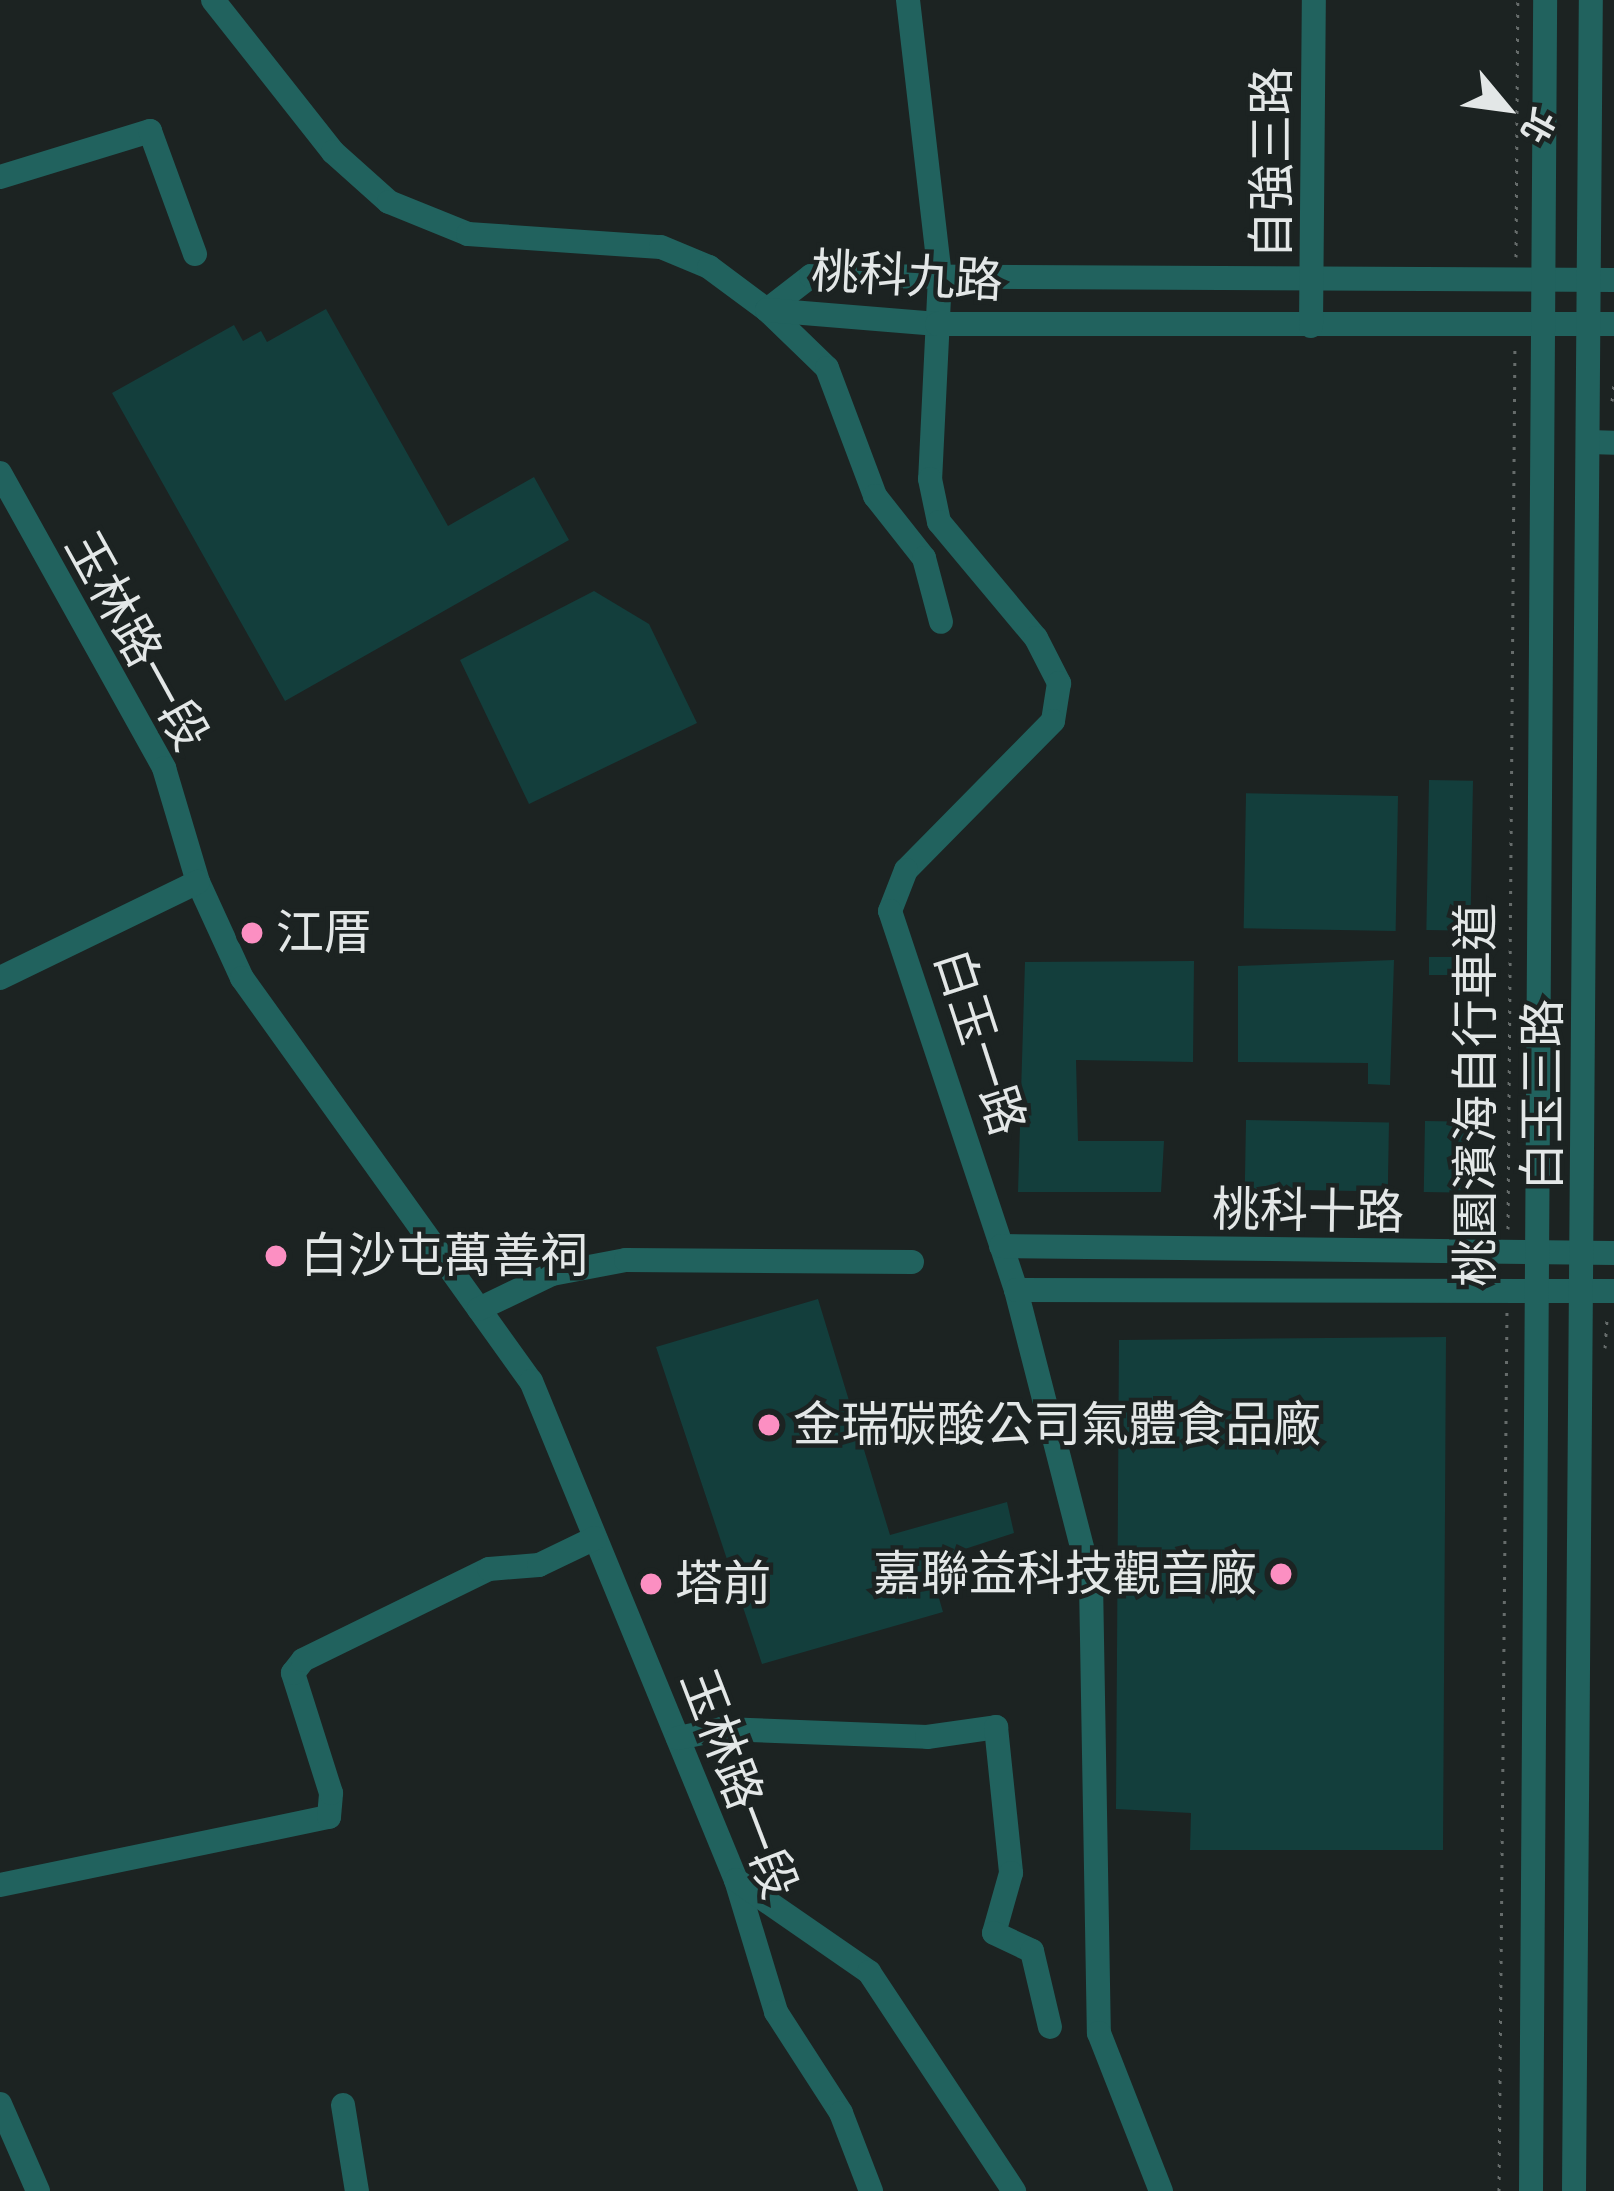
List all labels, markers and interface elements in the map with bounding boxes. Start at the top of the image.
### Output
north arrow [1446,48,1566,168]
street label: 自強三路 [1243,67,1301,259]
text: 北 [1513,102,1563,150]
street label: 桃科九路 [810,242,1004,310]
street label: 玉林路一段 [54,522,220,760]
street label: 桃園濱海自行車道 [1447,903,1505,1287]
place label: 江厝 [276,904,372,962]
marker: 江厝 [239,920,265,946]
street label: 白玉一路 [923,942,1037,1142]
street label: 白玉三路 [1514,999,1572,1191]
street label: 桃科十路 [1212,1181,1404,1241]
place label: 白沙屯萬善祠 [300,1227,588,1285]
marker: 白沙屯萬善祠 [263,1243,289,1269]
place label: 金瑞碳酸公司氣體食品廠 [793,1396,1321,1454]
marker: 金瑞碳酸公司氣體食品廠 [756,1412,782,1438]
place label: 嘉聯益科技觀音廠 [873,1545,1257,1603]
place label: 塔前 [675,1555,771,1613]
marker: 嘉聯益科技觀音廠 [1268,1561,1294,1587]
marker: 塔前 [638,1571,664,1597]
street label: 玉林路一段 [669,1662,809,1906]

